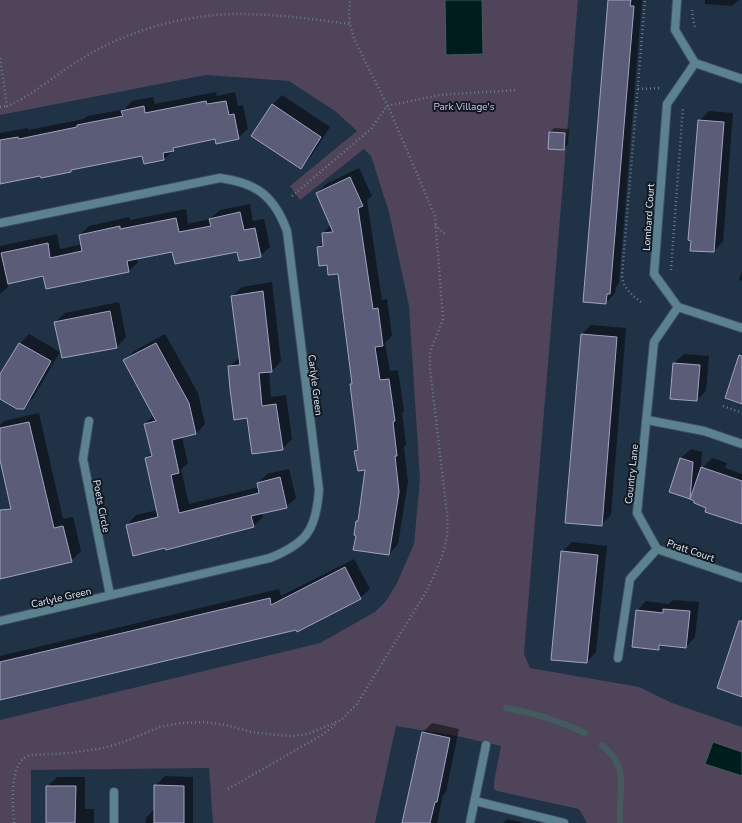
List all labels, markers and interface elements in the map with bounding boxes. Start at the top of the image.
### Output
park label: Park Village's [433,100,495,114]
street label: Lombard Court [640,182,658,251]
street label: Carlyle Green [304,354,326,416]
street label: Country Lane [622,444,642,505]
street label: Poets Circle [89,479,113,534]
street label: Pratt Court [665,536,717,566]
street label: Carlyle Green [30,584,93,612]

